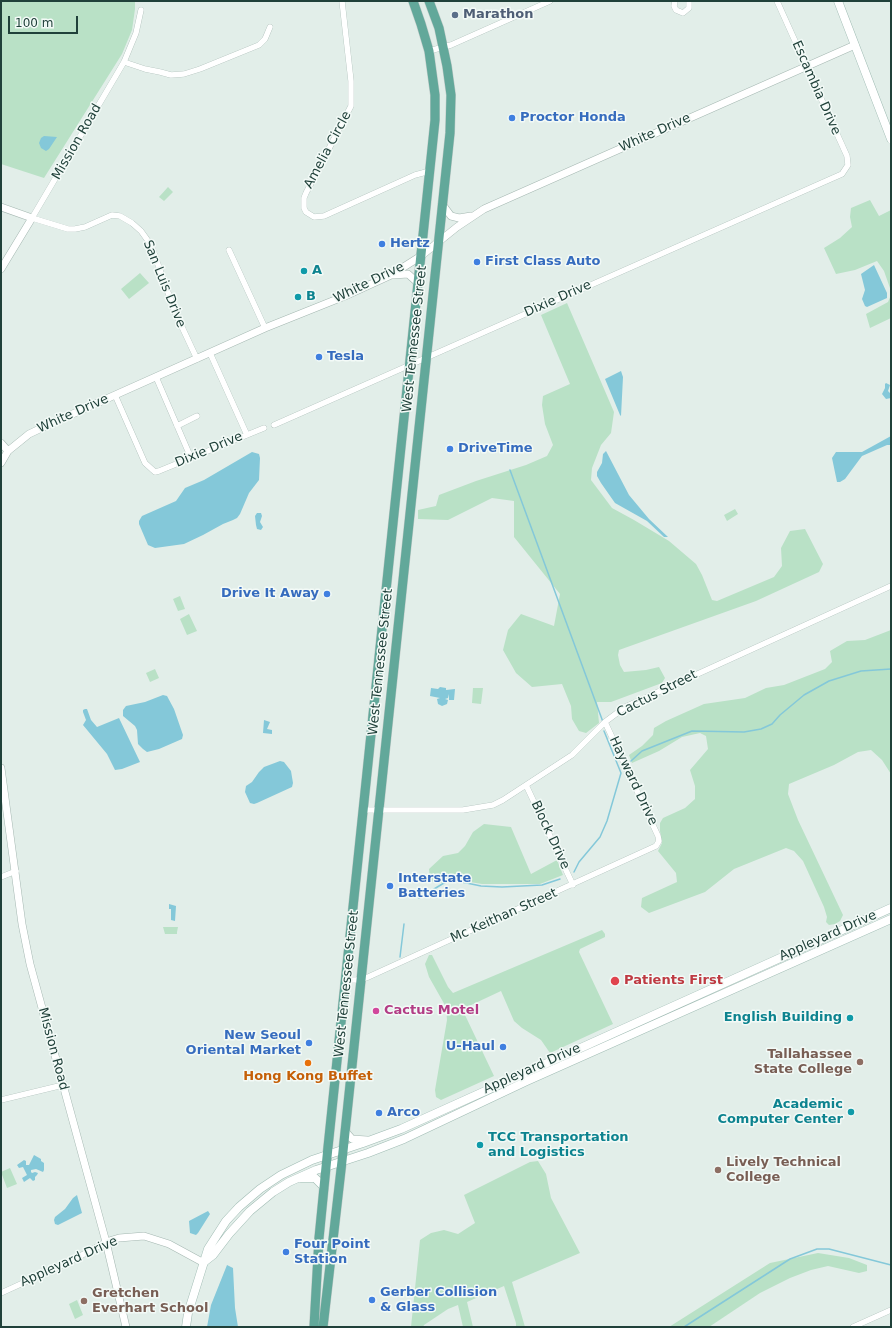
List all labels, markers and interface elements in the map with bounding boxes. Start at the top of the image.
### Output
place label: Marathon [463,7,534,23]
scale bar [10,8,80,34]
marker: Marathon [450,10,460,20]
text: 100 m [15,16,53,30]
street label: Escambia Drive [788,39,844,137]
street label: Mission Road [49,101,105,183]
street label: Amelia Circle [301,109,355,191]
place label: Proctor Honda [520,110,626,126]
street label: White Drive [617,110,693,156]
marker: Proctor Honda [507,113,517,123]
place label: Hertz [390,236,430,252]
street label: San Luis Drive [139,238,189,330]
marker: Hertz [377,239,387,249]
place label: First Class Auto [485,254,600,270]
marker: First Class Auto [472,257,482,267]
street label: White Drive [331,259,407,307]
place label: A [312,263,322,279]
street label: West Tennessee Street [400,265,430,413]
marker: A [299,266,309,276]
street label: Dixie Drive [522,277,594,321]
place label: B [306,289,316,305]
marker: B [293,292,303,302]
place label: Tesla [327,349,364,365]
marker: Tesla [314,352,324,362]
street label: White Drive [35,391,111,437]
street label: Dixie Drive [173,429,245,471]
place label: DriveTime [458,441,533,457]
marker: DriveTime [445,444,455,454]
place label: Drive It Away [221,586,319,602]
street label: West Tennessee Street [366,588,396,736]
marker: Drive It Away [322,589,332,599]
street label: Cactus Street [614,667,700,721]
street label: Hayward Drive [606,734,660,828]
street label: Block Drive [527,798,573,872]
place label: Interstate Batteries [398,871,471,902]
marker: Interstate Batteries [385,881,395,891]
street label: Mc Keithan Street [448,885,560,947]
street label: Appleyard Drive [777,908,879,964]
street label: West Tennessee Street [332,910,362,1058]
place label: Patients First [624,973,723,989]
marker: Patients First [609,975,621,987]
place label: Cactus Motel [384,1003,479,1019]
street label: Mission Road [34,1006,72,1092]
marker: Cactus Motel [371,1006,381,1016]
place label: English Building [724,1010,842,1026]
marker: English Building [845,1013,855,1023]
place label: New Seoul Oriental Market [186,1028,301,1059]
marker: New Seoul Oriental Market [304,1038,314,1048]
place label: U-Haul [446,1039,495,1055]
street label: Appleyard Drive [481,1041,583,1097]
marker: U-Haul [498,1042,508,1052]
place label: Tallahassee State College [754,1047,852,1078]
marker: Tallahassee State College [855,1057,865,1067]
marker: Hong Kong Buffet [303,1058,313,1068]
place label: Hong Kong Buffet [243,1069,373,1085]
place label: Academic Computer Center [717,1097,843,1128]
place label: Arco [387,1105,420,1121]
marker: Academic Computer Center [846,1107,856,1117]
marker: Arco [374,1108,384,1118]
place label: TCC Transportation and Logistics [488,1130,629,1161]
marker: TCC Transportation and Logistics [475,1140,485,1150]
place label: Lively Technical College [726,1155,841,1186]
marker: Lively Technical College [713,1165,723,1175]
street label: Appleyard Drive [18,1234,120,1290]
place label: Four Point Station [294,1237,370,1268]
marker: Four Point Station [281,1247,291,1257]
place label: Gerber Collision & Glass [380,1285,497,1316]
place label: Gretchen Everhart School [92,1286,208,1317]
marker: Gerber Collision & Glass [367,1295,377,1305]
marker: Gretchen Everhart School [79,1296,89,1306]

